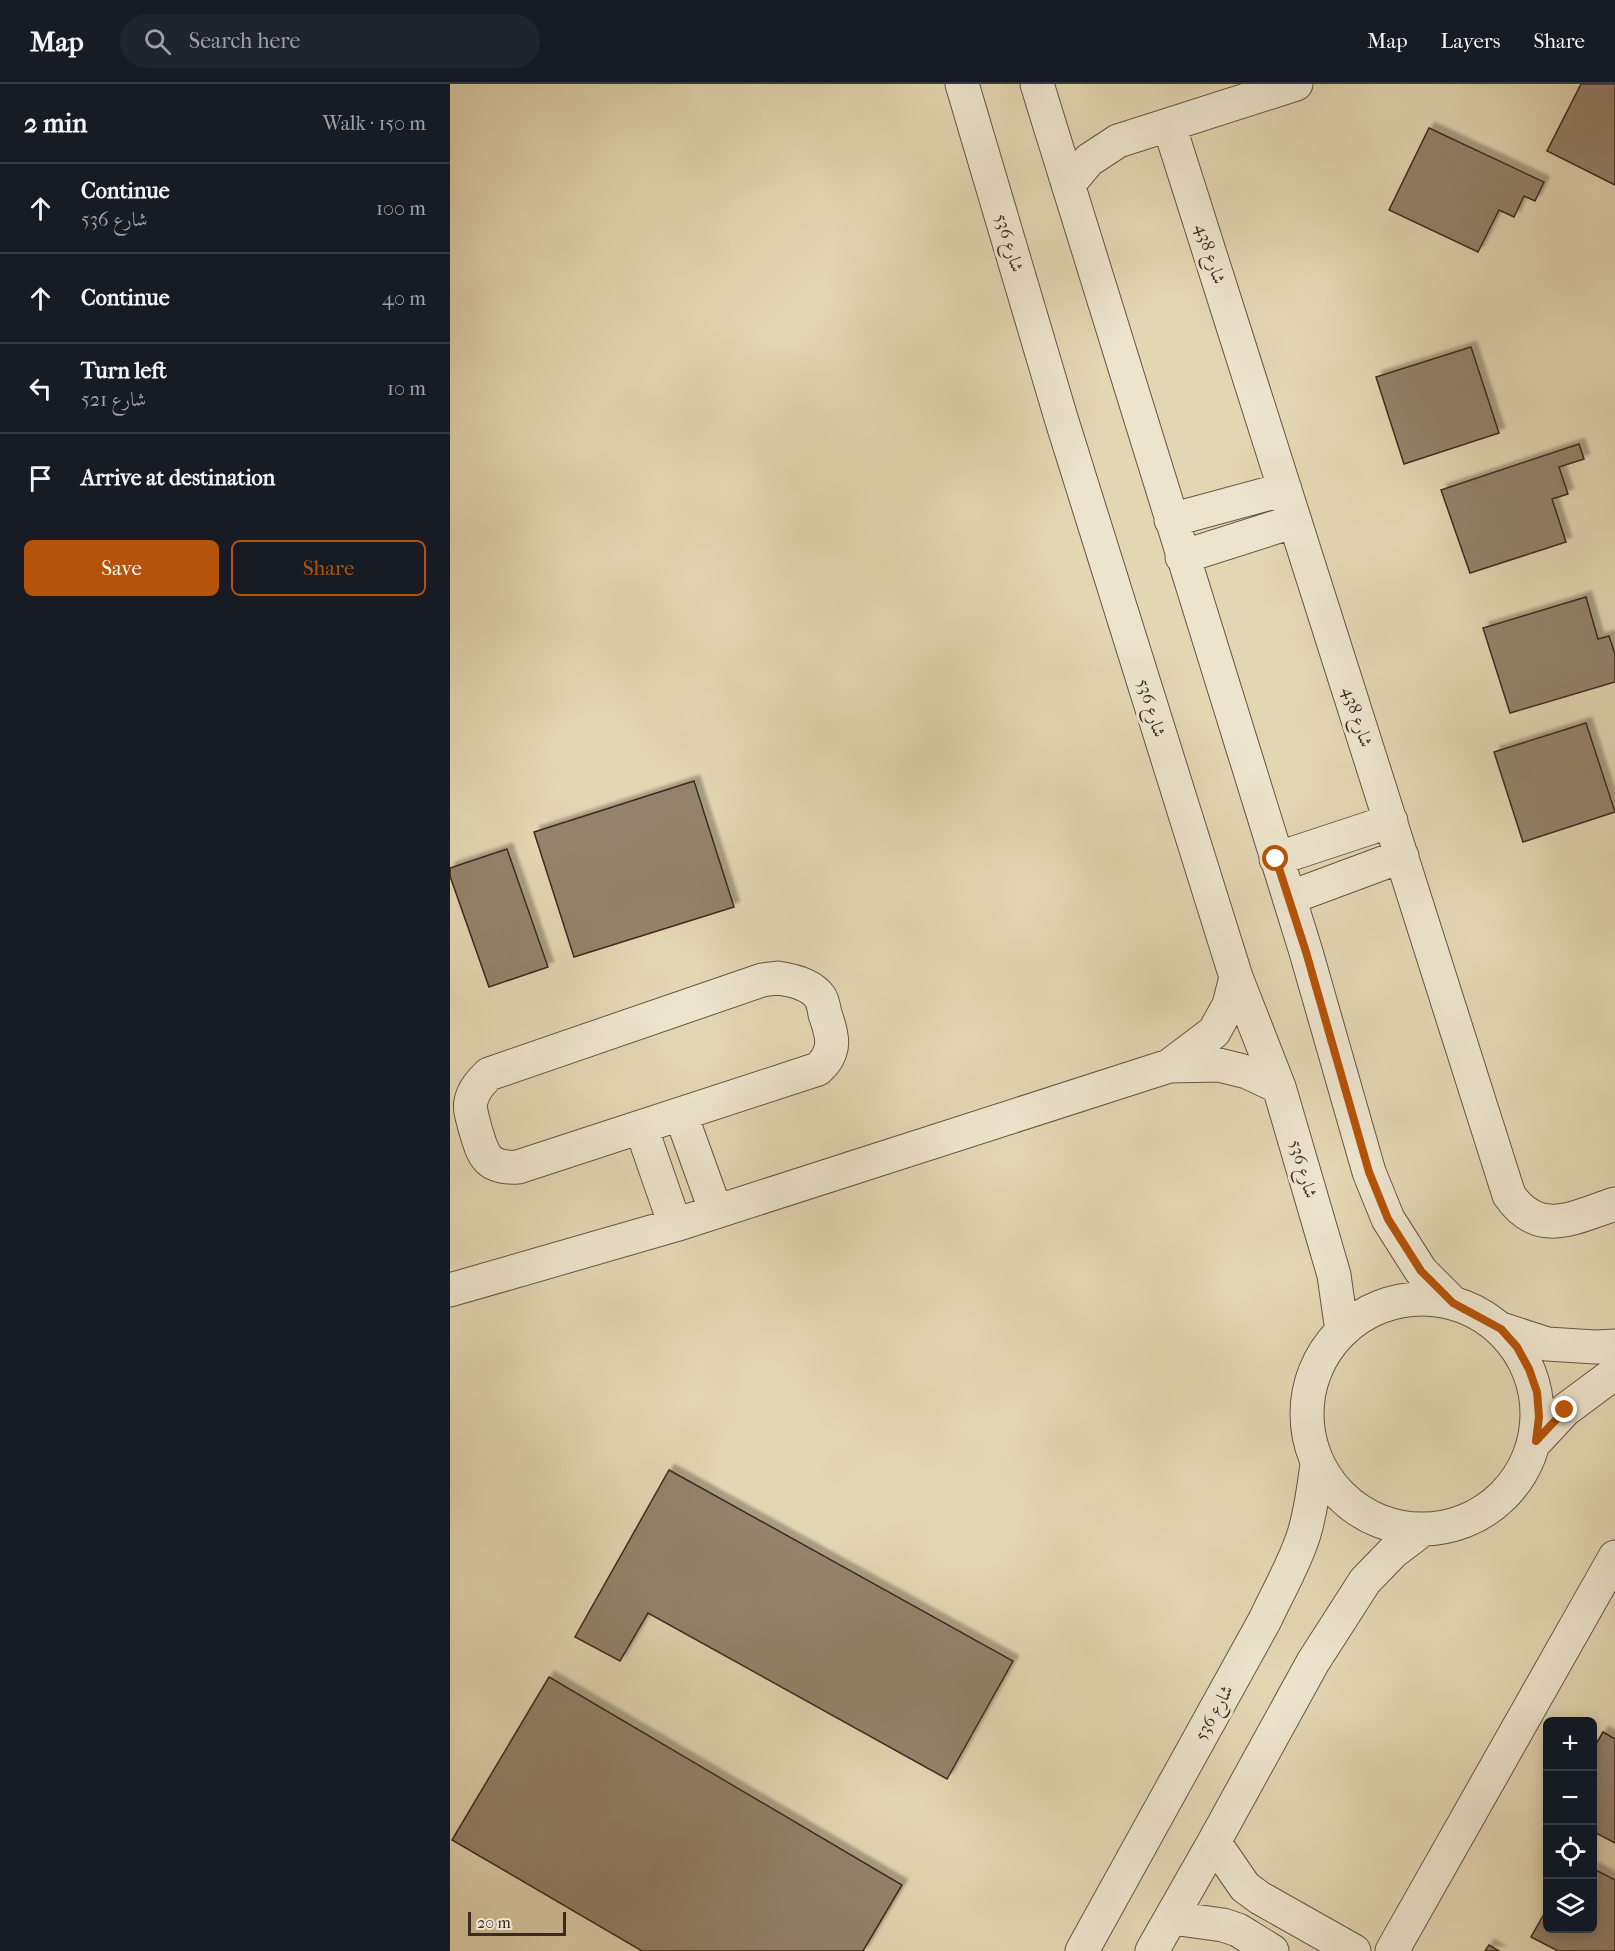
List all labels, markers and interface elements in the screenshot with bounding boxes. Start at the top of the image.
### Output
search box [120,14,540,68]
text: Map [30,25,84,58]
icon: search [141,25,174,58]
text: Search here [189,28,300,54]
text: Map [1367,29,1408,53]
text: Layers [1441,29,1500,53]
text: Share [1533,29,1585,53]
text: 2 min [24,108,87,139]
text: Walk · 150 m [322,112,426,135]
text: Continue [81,178,170,204]
icon: ahead [24,192,57,225]
text: 100 m [376,197,426,220]
text: شارع 536 [81,208,148,231]
street label: شارع 536 [986,211,1028,276]
street label: شارع 438 [1187,221,1230,288]
icon: ahead [24,282,57,315]
text: Continue [81,285,170,311]
text: 40 m [382,287,426,310]
text: Turn left [81,358,167,384]
icon: left [24,372,57,405]
text: 10 m [387,377,426,400]
text: شارع 521 [81,388,146,411]
icon: arrive [24,462,57,495]
text: Arrive at destination [81,465,275,491]
button: Save [24,540,219,596]
button: Share [231,540,426,596]
street label: شارع 536 [1128,676,1170,741]
street label: شارع 438 [1334,684,1377,751]
route start [1262,845,1288,871]
street label: شارع 536 [1281,1137,1321,1202]
route end [1551,1396,1577,1422]
street label: شارع 536 [1190,1682,1241,1746]
map controls [1543,1717,1597,1933]
button: + [1543,1717,1597,1771]
button: − [1543,1771,1597,1825]
button: locate [1543,1825,1597,1879]
button: layers [1543,1879,1597,1933]
scale bar [468,1909,566,1936]
text: 20 m [477,1913,511,1932]

